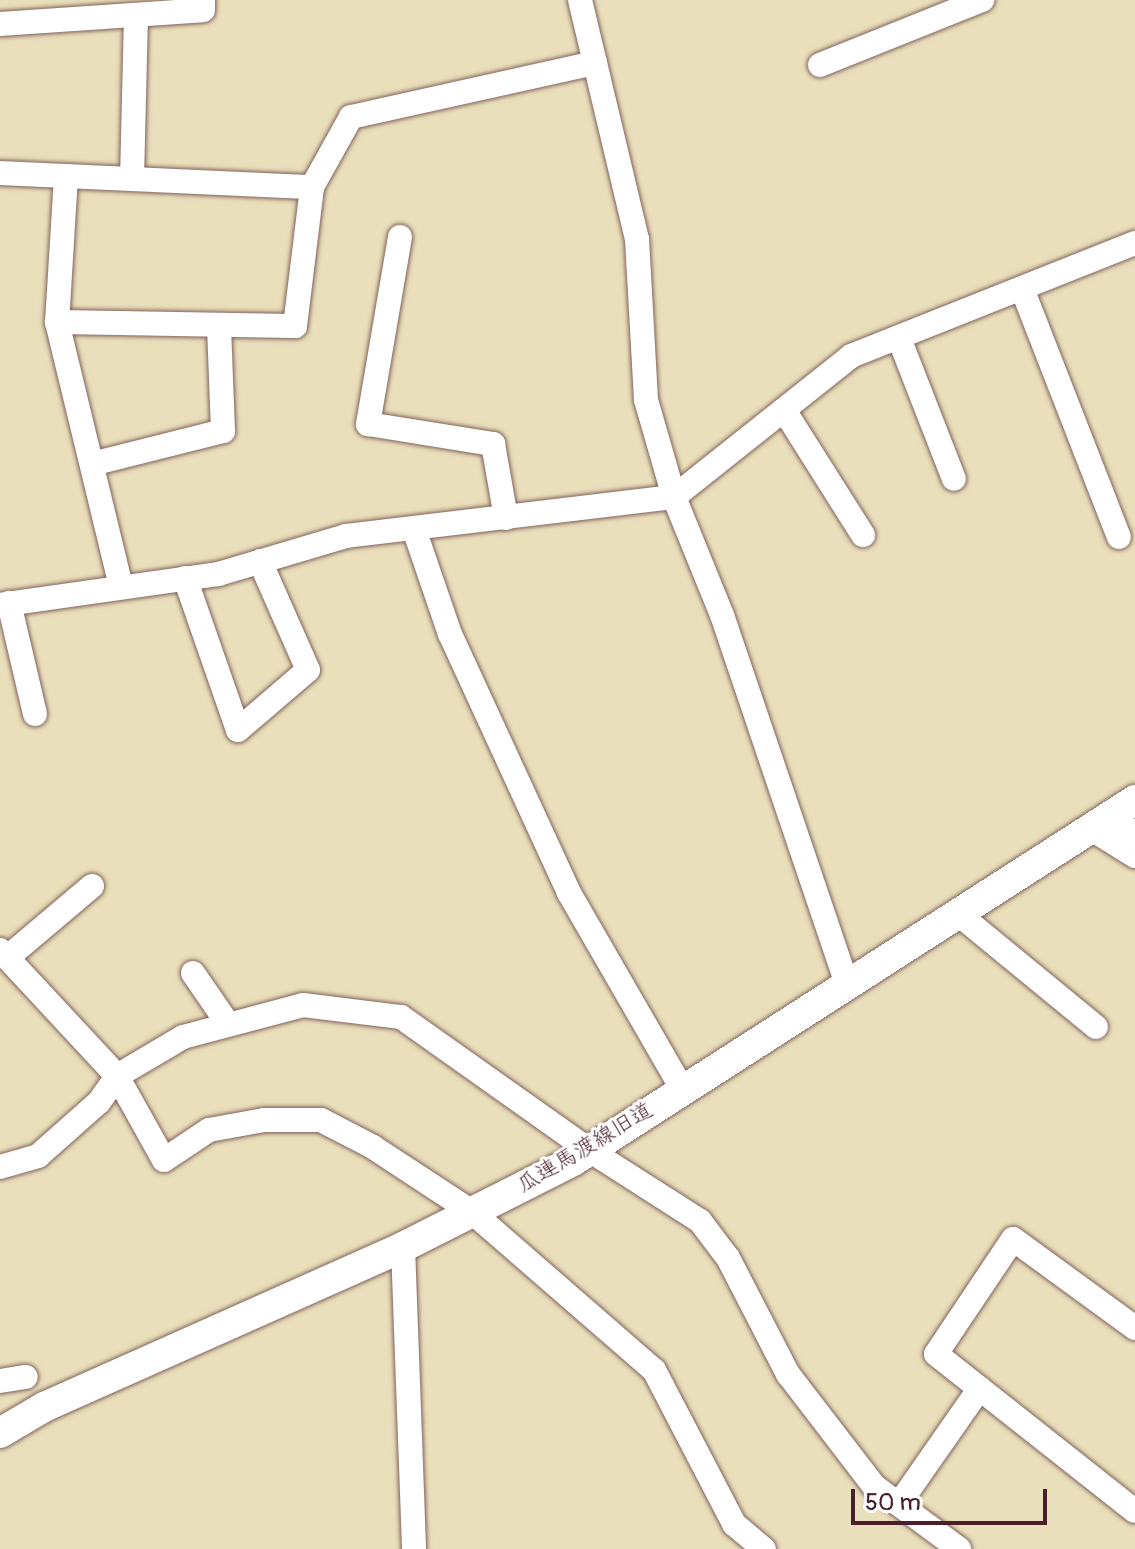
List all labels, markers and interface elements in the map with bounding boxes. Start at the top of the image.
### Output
street label: 瓜連馬渡線旧道 [512,1097,658,1199]
scale bar [855,1473,1051,1523]
text: 50 m [865,1488,921,1517]

